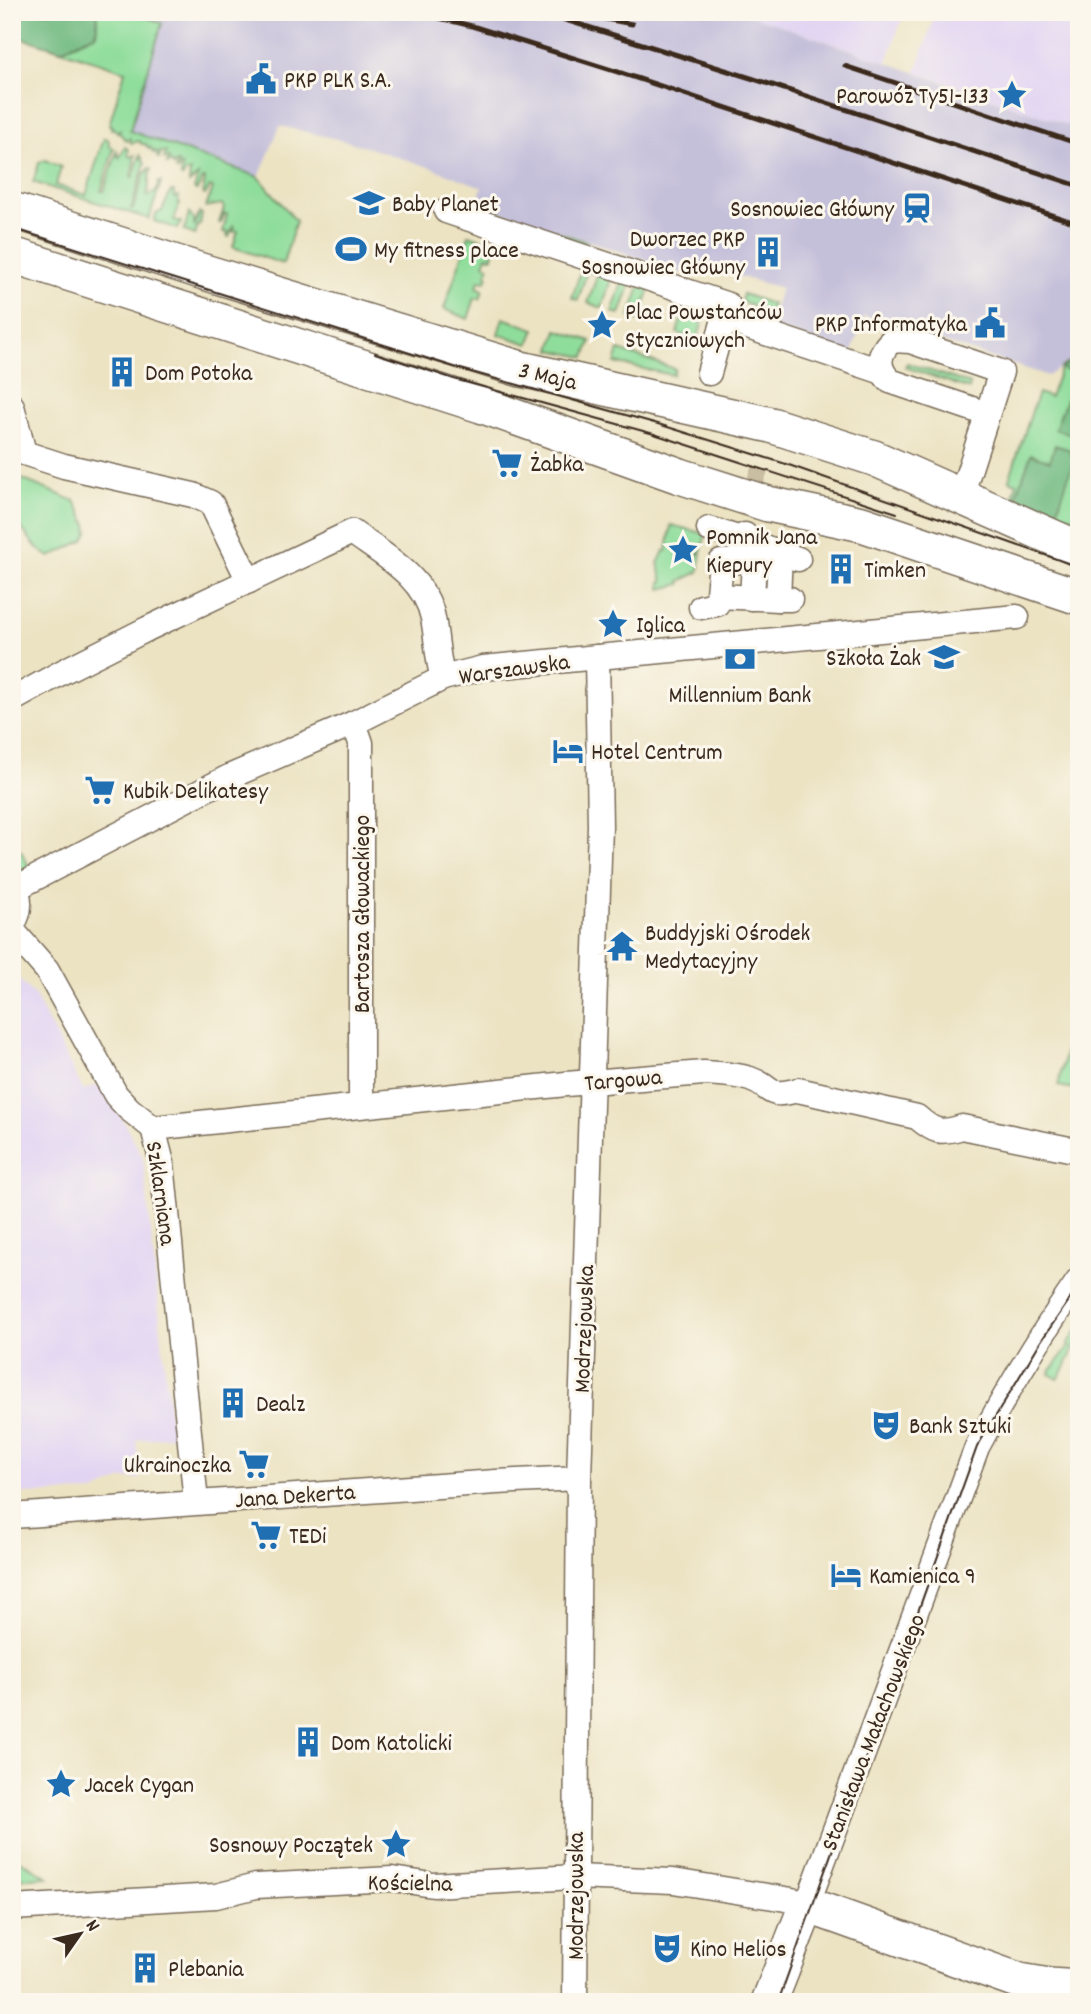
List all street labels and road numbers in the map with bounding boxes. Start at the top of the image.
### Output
street label: 3 Maja [515,355,581,401]
street label: Warszawska [457,646,573,696]
street label: Bartosza Głowackiego [347,815,381,1013]
street label: Targowa [583,1062,664,1102]
street label: Szklarniana [135,1139,183,1248]
street label: Modrzejowska [567,1264,605,1394]
street label: Jana Dekerta [234,1477,357,1519]
street label: Stanisława Małachowskiego [814,1610,936,1856]
street label: Modrzejowska [561,1831,595,1960]
street label: Kościelna [367,1867,453,1903]

